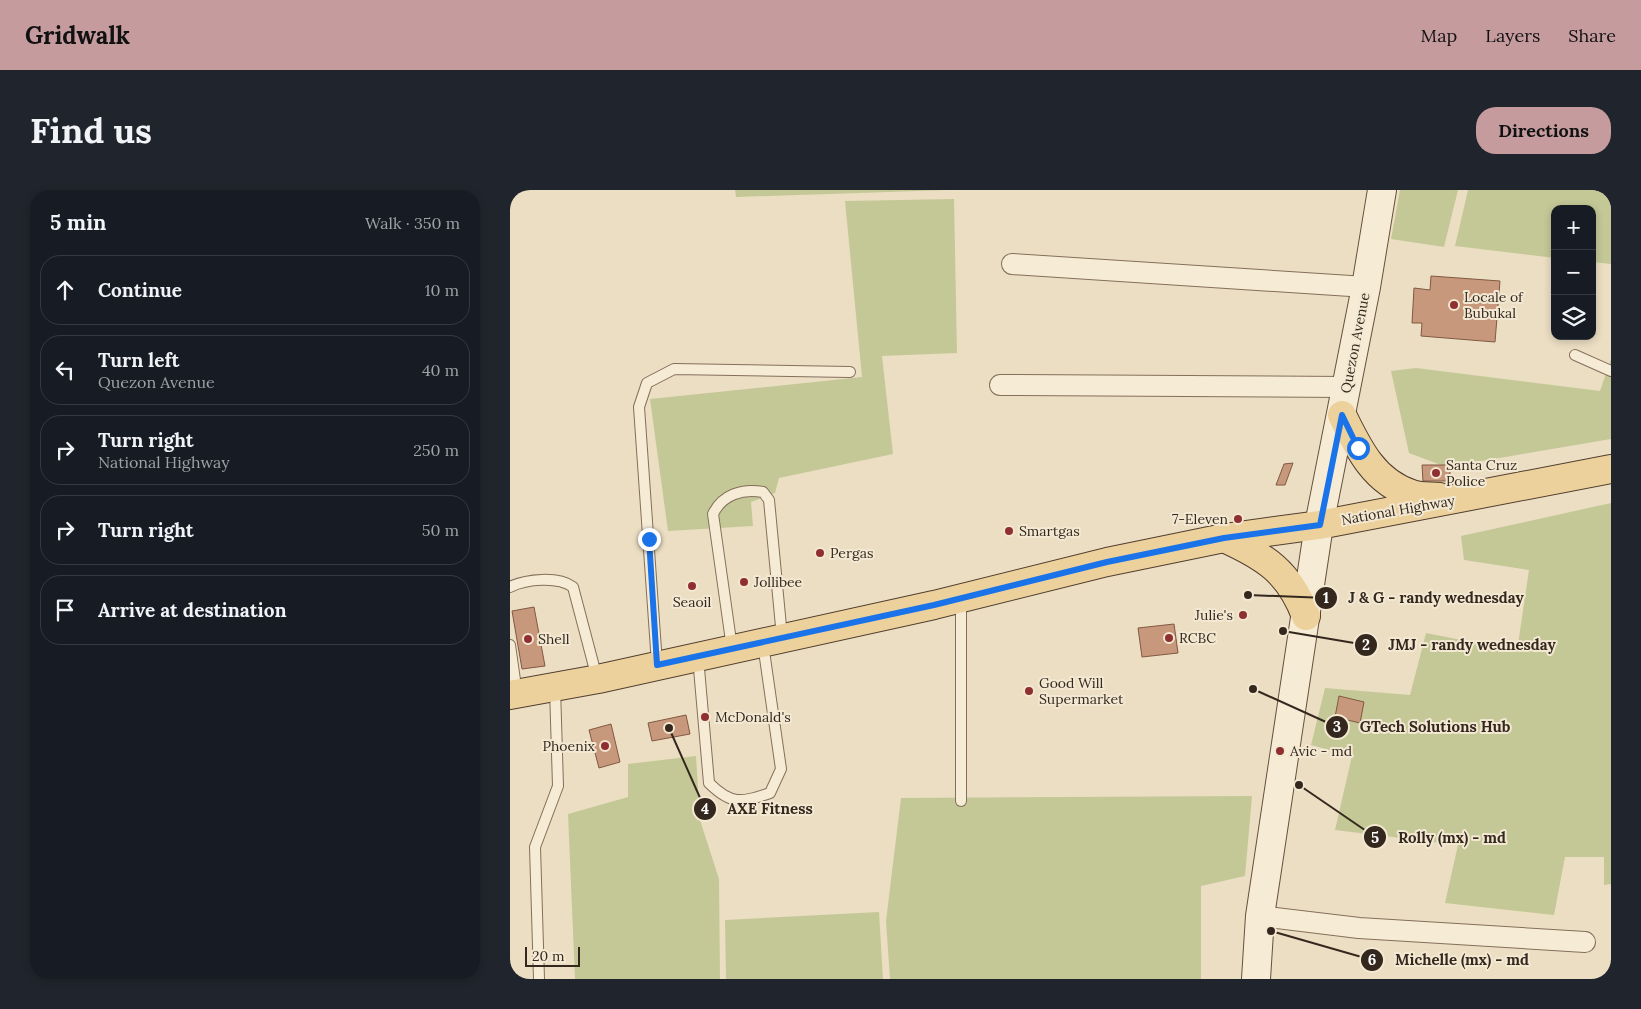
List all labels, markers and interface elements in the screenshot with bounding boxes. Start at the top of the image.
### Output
text: Gridwalk [25,20,130,51]
text: Map [1421,24,1457,47]
text: Layers [1485,24,1540,47]
text: Share [1568,24,1616,47]
button: Directions [1476,107,1611,154]
text: Find us [30,108,152,153]
map controls [1551,205,1596,340]
button: + [1551,205,1596,250]
text: 5 min [50,209,106,236]
text: Walk · 350 m [365,213,460,233]
button: − [1551,250,1596,295]
icon: ahead [51,276,79,304]
text: Continue [98,278,182,302]
text: 10 m [425,280,459,300]
place label: Locale of Bubukal [1464,288,1524,322]
street label: Quezon Avenue [1336,291,1374,395]
button: layers [1551,295,1596,340]
marker: Locale of Bubukal [1448,299,1460,311]
text: Turn left [98,348,179,372]
icon: left [51,356,79,384]
text: 40 m [422,360,459,380]
text: Quezon Avenue [98,372,215,392]
text: Turn right [98,428,194,452]
icon: right [51,436,79,464]
route start [1347,437,1370,460]
text: 250 m [413,440,459,460]
text: National Highway [98,452,230,472]
place label: Santa Cruz Police [1446,456,1517,490]
marker: Santa Cruz Police [1430,467,1442,479]
street label: National Highway [1340,491,1457,529]
place label: 7-Eleven [1172,510,1228,528]
marker: 7-Eleven [1232,513,1244,525]
icon: right [51,516,79,544]
text: Turn right [98,518,194,542]
text: 50 m [422,520,459,540]
place label: Smartgas [1019,522,1080,540]
marker: Smartgas [1003,525,1015,537]
route end [638,528,661,551]
place label: Pergas [830,544,873,562]
marker: Pergas [814,547,826,559]
place label: Jollibee [753,573,803,591]
marker: Jollibee [738,576,750,588]
marker: Seaoil [686,580,698,592]
callout: J & G - randy wednesday [1313,583,1533,613]
text: 1 [1323,588,1329,607]
text: J & G - randy wednesday [1348,588,1524,607]
place label: Seaoil [673,593,712,611]
icon: arrive [51,596,79,624]
text: Arrive at destination [98,598,287,622]
place label: Julie's [1194,606,1233,624]
marker: Julie's [1237,609,1249,621]
place label: RCBC [1179,629,1216,647]
place label: Shell [538,630,570,648]
callout: JMJ - randy wednesday [1353,630,1566,660]
marker: RCBC [1163,632,1175,644]
marker: Shell [522,633,534,645]
text: 2 [1362,635,1370,654]
text: JMJ - randy wednesday [1388,635,1556,654]
place label: Good Will Supermarket [1039,674,1124,708]
marker: Good Will Supermarket [1023,685,1035,697]
place label: McDonald's [715,708,791,726]
marker: McDonald's [699,711,711,723]
callout: GTech Solutions Hub [1324,712,1520,742]
text: 3 [1333,717,1341,736]
text: GTech Solutions Hub [1360,717,1511,736]
place label: Phoenix [543,737,596,755]
marker: Phoenix [599,740,611,752]
place label: Avic - md [1289,742,1352,760]
marker: Avic - md [1274,745,1286,757]
callout: AXE Fitness [692,794,823,824]
text: 4 [701,799,709,818]
text: AXE Fitness [727,799,813,818]
callout: Rolly (mx) - md [1363,822,1516,852]
text: 5 [1371,828,1379,847]
text: Rolly (mx) - md [1398,828,1506,848]
scale bar [525,944,580,967]
callout: Michelle (mx) - md [1360,945,1538,975]
text: 20 m [532,947,564,965]
text: 6 [1368,950,1376,969]
text: Michelle (mx) - md [1395,950,1529,970]

